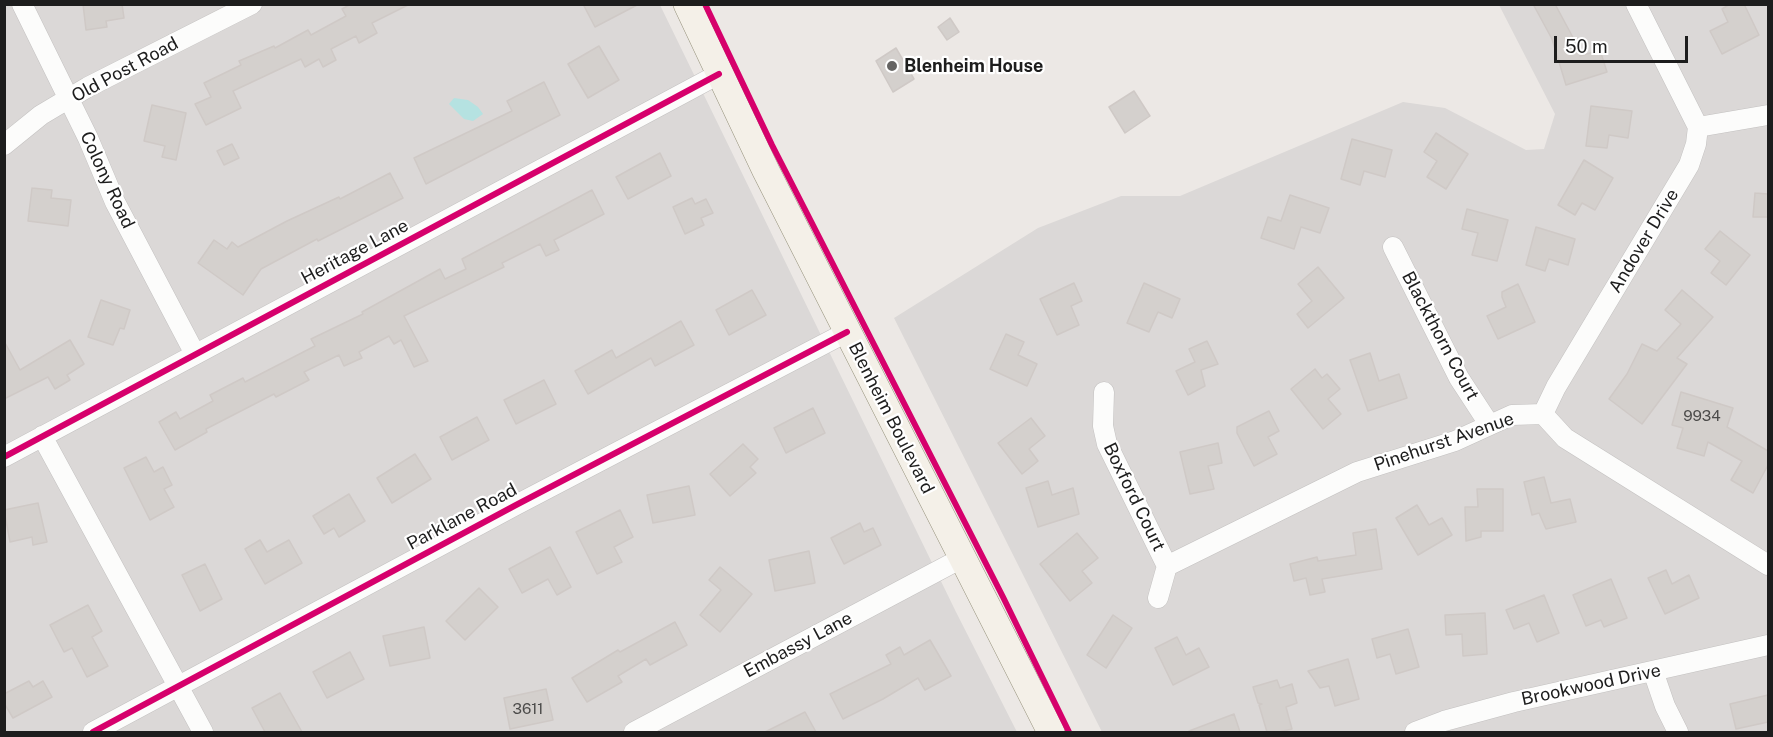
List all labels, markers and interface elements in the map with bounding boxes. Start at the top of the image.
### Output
scale bar [1557,24,1690,62]
street label: Old Post Road [68,33,182,107]
text: 50 m [1565,36,1608,57]
place label: Blenheim House [904,55,1043,77]
marker: Blenheim House [885,59,899,73]
street label: Colony Road [75,128,139,232]
street label: Andover Drive [1604,185,1684,297]
street label: Heritage Lane [298,215,412,289]
street label: Blackthorn Court [1397,268,1483,404]
street label: Blenheim Boulevard [843,339,939,497]
house number: 9934 [1683,407,1721,425]
street label: Pinehurst Avenue [1371,408,1517,476]
street label: Boxford Court [1098,439,1170,555]
street label: Parklane Road [403,479,521,555]
street label: Embassy Lane [740,607,856,683]
street label: Brookwood Drive [1519,660,1663,710]
house number: 3611 [513,700,543,718]

